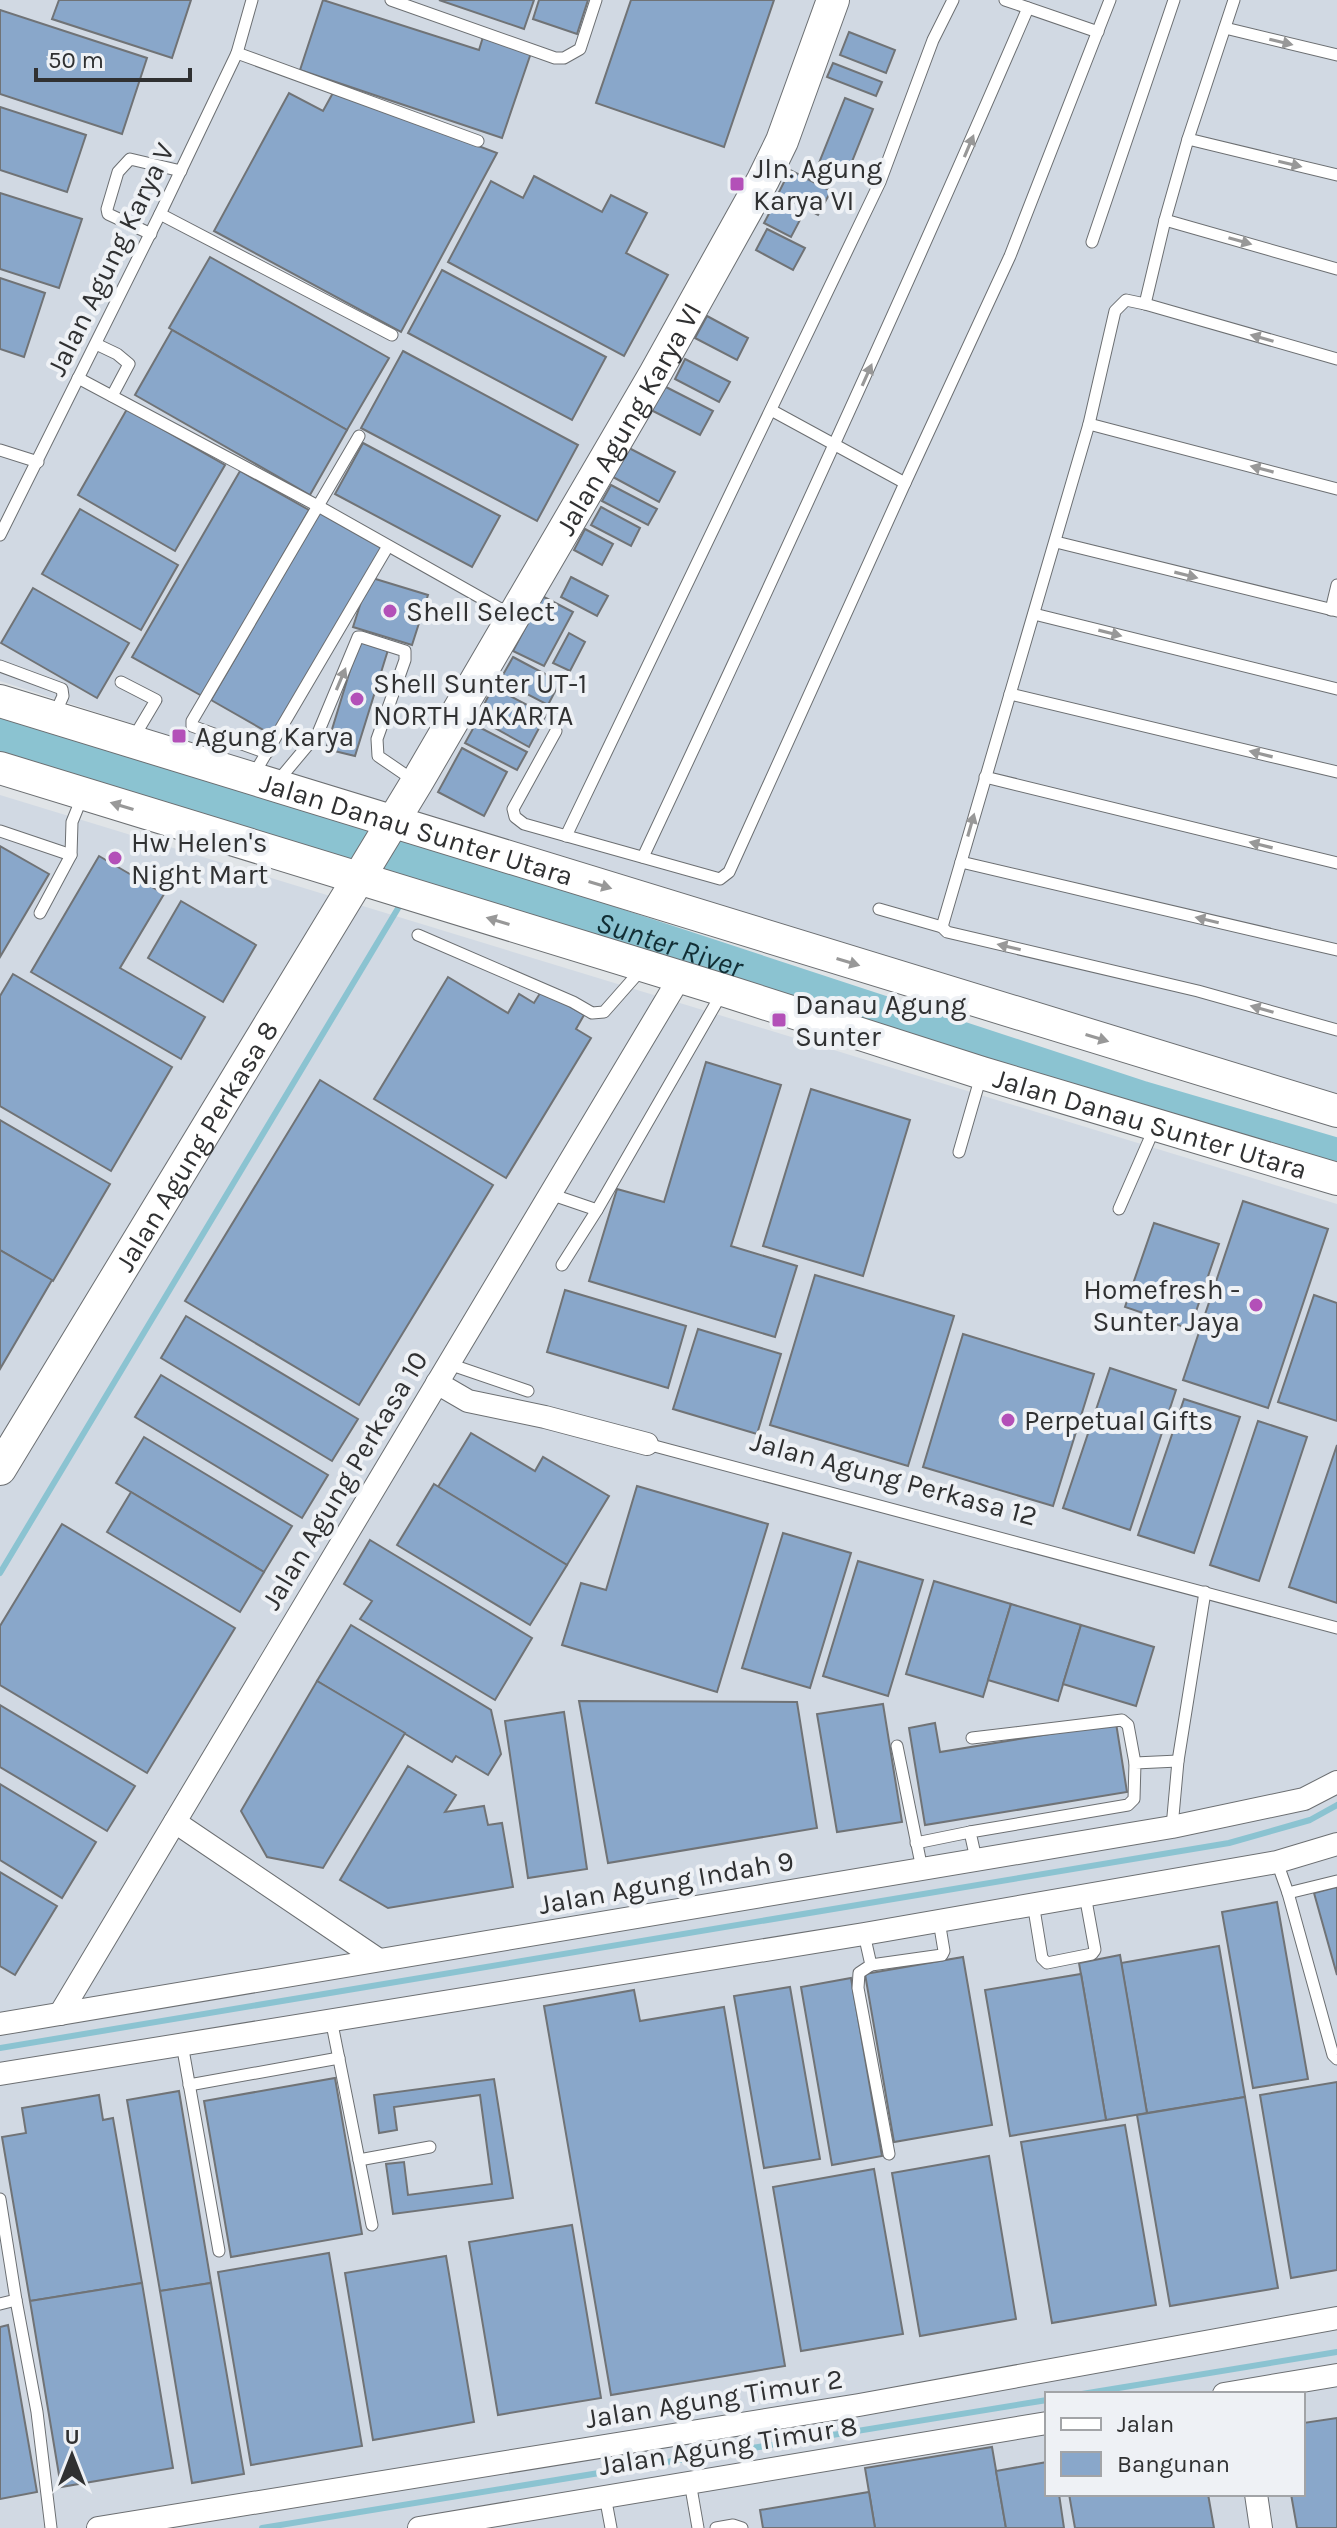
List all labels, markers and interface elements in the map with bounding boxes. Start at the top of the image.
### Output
scale bar [36,32,190,82]
one-way arrow [1268,36,1293,48]
text: 50 m [48,46,104,74]
one-way arrow [962,135,975,158]
street label: Jalan Agung Karya V [40,137,181,381]
place label: Jln. Agung Karya VI [753,152,882,217]
one-way arrow [1277,158,1302,170]
marker: Jln. Agung Karya VI [728,175,746,193]
one-way arrow [1228,236,1253,248]
street label: Jalan Agung Karya VI [549,297,709,541]
one-way arrow [1249,331,1273,344]
one-way arrow [861,363,874,387]
one-way arrow [1249,462,1274,474]
one-way arrow [1173,569,1198,582]
place label: Shell Select [406,595,555,628]
marker: Shell Select [381,602,399,620]
one-way arrow [1097,627,1122,640]
one-way arrow [334,667,347,691]
place label: Shell Sunter UT-1 NORTH JAKARTA [373,667,587,732]
marker: Shell Sunter UT-1 NORTH JAKARTA [348,690,366,708]
place label: Agung Karya [195,720,354,753]
marker: Agung Karya [170,727,188,745]
one-way arrow [1249,748,1274,760]
street label: Jalan Danau Sunter Utara [256,766,577,893]
one-way arrow [110,799,134,812]
one-way arrow [966,813,978,838]
place label: Hw Helen's Night Mart [131,826,268,891]
one-way arrow [1249,838,1274,851]
marker: Hw Helen's Night Mart [106,849,124,867]
one-way arrow [588,879,612,892]
water label: Sunter River [592,904,749,986]
one-way arrow [1194,913,1219,925]
one-way arrow [486,914,510,927]
one-way arrow [997,940,1022,953]
one-way arrow [837,956,861,968]
place label: Danau Agung Sunter [795,988,967,1053]
one-way arrow [1249,1002,1274,1014]
marker: Danau Agung Sunter [770,1011,788,1029]
street label: Jalan Agung Perkasa 8 [108,1015,285,1277]
one-way arrow [1085,1032,1109,1045]
street label: Jalan Danau Sunter Utara [989,1061,1311,1186]
place label: Homefresh - Sunter Jaya [1083,1273,1240,1338]
marker: Homefresh - Sunter Jaya [1247,1296,1265,1314]
street label: Jalan Agung Perkasa 10 [254,1345,435,1615]
place label: Perpetual Gifts [1024,1404,1213,1437]
marker: Perpetual Gifts [999,1411,1017,1429]
street label: Jalan Agung Perkasa 12 [747,1424,1041,1533]
street label: Jalan Agung Indah 9 [536,1844,796,1921]
street label: Jalan Agung Timur 2 [583,2362,845,2435]
legend [1045,2392,1305,2496]
street label: Jalan Agung Timur 8 [597,2409,860,2482]
text: Jalan [1117,2410,1174,2438]
north arrow [32,2416,112,2496]
text: U [64,2424,80,2450]
text: Bangunan [1117,2450,1230,2478]

